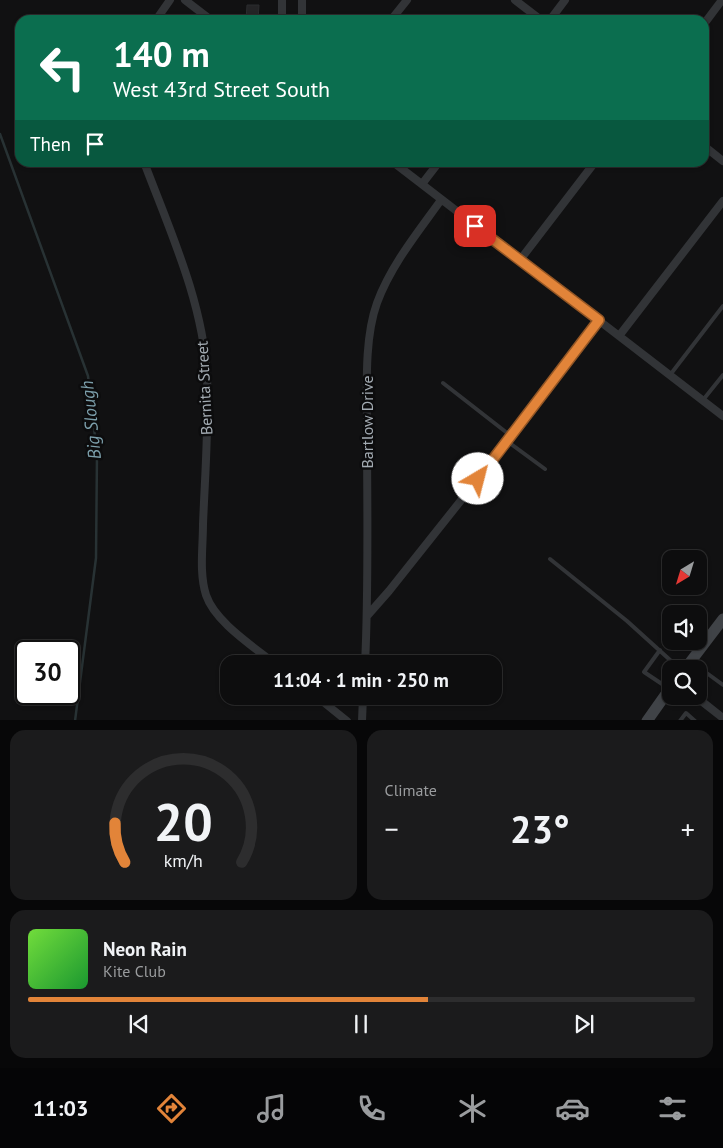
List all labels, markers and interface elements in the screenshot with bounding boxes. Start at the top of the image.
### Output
text: 140 m [113,31,210,77]
icon: left [30,35,95,100]
text: West 43rd Street South [113,75,330,103]
icon: arrive [81,130,109,158]
text: Then [30,132,71,156]
pin [454,205,496,247]
icon: arrive [461,212,489,240]
street label: Bernita Street [192,340,216,436]
street label: Bartlow Drive [357,375,377,469]
water label: Big Slough [75,379,106,461]
position arrow [451,452,503,504]
north arrow [662,550,708,595]
map controls [662,550,707,705]
button: sound [662,605,707,650]
speed limit sign: 30 [15,640,80,705]
button: search [662,660,707,705]
text: 11:04 · 1 min · 250 m [273,668,449,692]
text: Climate [385,780,437,800]
text: 20 [154,788,213,855]
text: 23° [510,804,570,853]
text: − [385,810,399,847]
text: + [681,810,695,847]
text: km/h [164,849,203,872]
text: Neon Rain [103,937,187,961]
text: Kite Club [103,961,166,981]
icon: previous [125,1010,153,1038]
icon: pause [347,1010,375,1038]
icon: next [570,1010,598,1038]
icon: directions [154,1091,189,1126]
icon: music [254,1091,289,1126]
icon: phone [354,1091,389,1126]
icon: climate [455,1091,490,1126]
icon: car [555,1091,590,1126]
icon: filters [655,1091,690,1126]
text: 11:03 [33,1094,88,1122]

